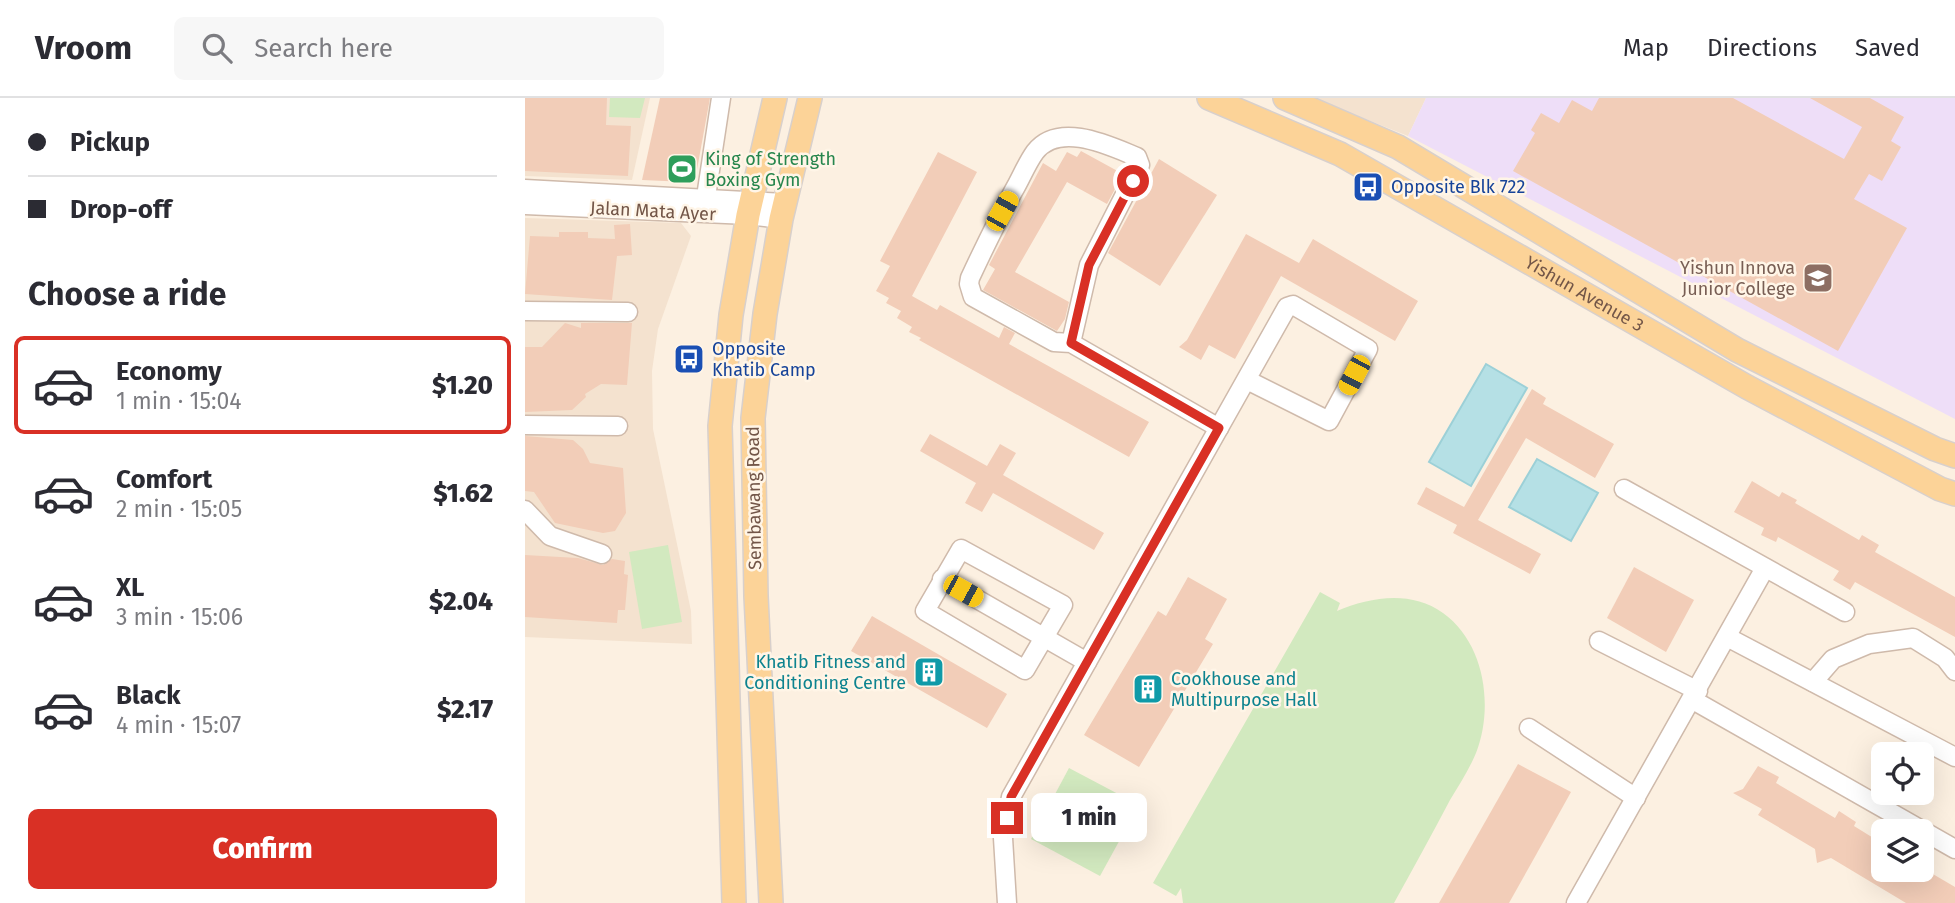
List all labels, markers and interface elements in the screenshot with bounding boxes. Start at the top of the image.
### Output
search box [174,17,664,80]
text: Vroom [35,28,132,68]
icon: search [198,29,236,67]
text: Search here [254,33,393,64]
text: Map [1623,34,1669,62]
text: Directions [1707,34,1817,62]
text: Saved [1855,34,1920,62]
text: Pickup [70,127,150,158]
place label: King of Strength Boxing Gym [705,148,836,191]
sports icon: King of Strength Boxing Gym [665,152,699,186]
route start [1117,165,1149,197]
bus stop icon: Opposite Blk 722 [1351,170,1385,204]
place label: Opposite Blk 722 [1391,176,1525,198]
car [983,188,1022,234]
text: Drop-off [70,194,172,225]
street label: Jalan Mata Ayer [590,197,717,225]
street label: Yishun Avenue 3 [1521,251,1648,337]
place label: Yishun Innova Junior College [1680,257,1795,300]
school or university icon: Yishun Innova Junior College [1801,261,1835,295]
text: Choose a ride [28,275,226,313]
place label: Opposite Khatib Camp [712,338,816,381]
bus stop icon: Opposite Khatib Camp [672,342,706,376]
car [1335,352,1374,398]
icon: car [32,354,95,417]
text: Economy [116,356,222,387]
text: $1.20 [432,370,493,401]
text: 1 min · 15:04 [116,387,242,415]
street label: Sembawang Road [742,426,766,570]
icon: car [32,462,95,525]
text: Comfort [116,464,212,495]
text: $1.62 [433,478,493,509]
text: 2 min · 15:05 [116,495,242,523]
icon: car [32,570,95,633]
text: XL [116,572,144,603]
car [940,572,987,610]
text: $2.04 [429,586,493,617]
text: 3 min · 15:06 [116,603,243,631]
place label: Khatib Fitness and Conditioning Centre [744,651,906,694]
building icon: Khatib Fitness and Conditioning Centre [912,655,946,689]
place label: Cookhouse and Multipurpose Hall [1171,668,1317,711]
building icon: Cookhouse and Multipurpose Hall [1131,672,1165,706]
icon: car [32,678,95,741]
text: Black [116,680,181,711]
text: $2.17 [437,694,493,725]
text: 4 min · 15:07 [116,711,241,739]
map controls [1871,742,1934,882]
button: locate [1871,742,1934,805]
callout: 1 min [1031,794,1147,842]
route end [991,802,1023,834]
text: 1 min [1061,803,1117,831]
button: Confirm [28,809,497,889]
button: layers [1871,819,1934,882]

